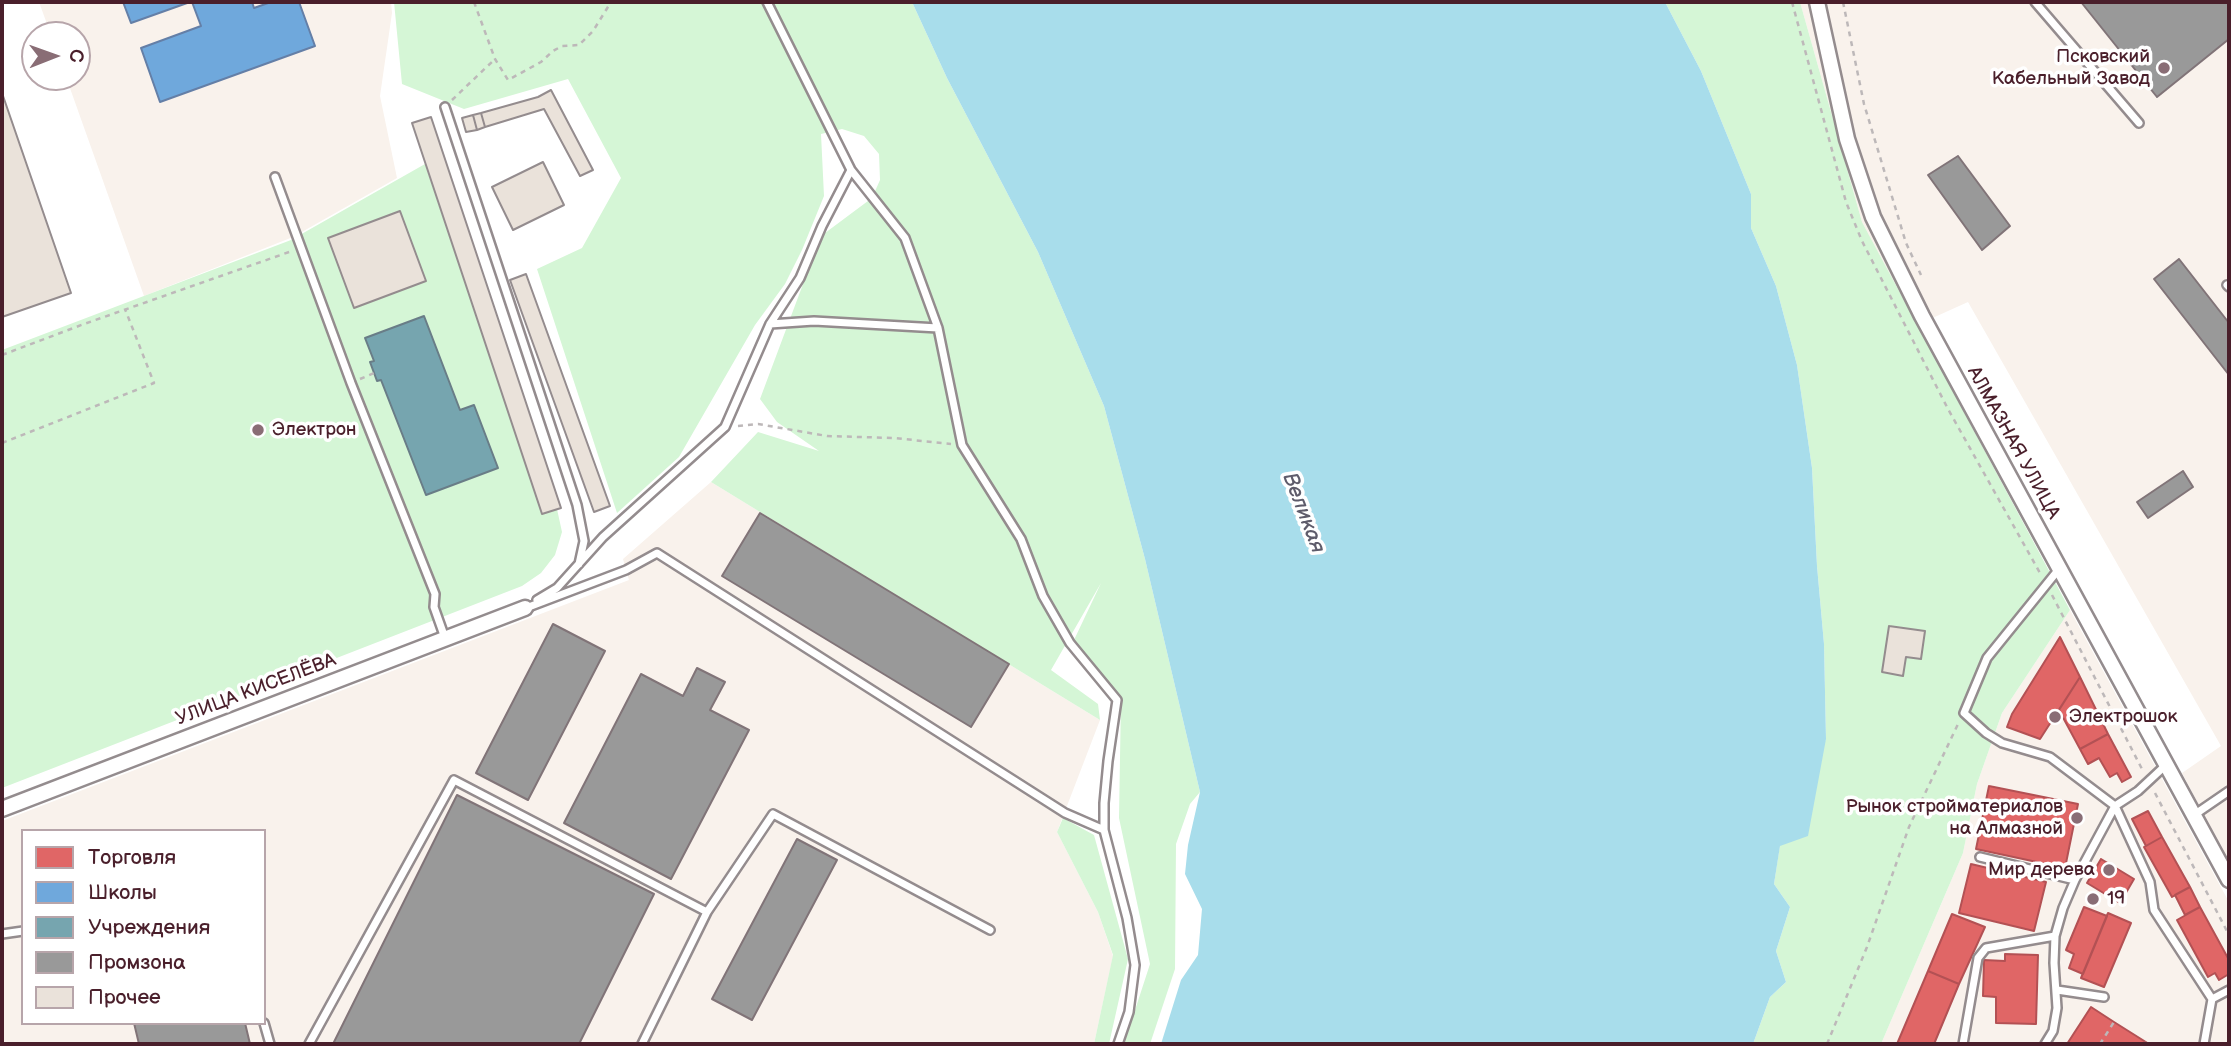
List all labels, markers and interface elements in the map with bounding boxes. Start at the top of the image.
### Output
north arrow [21,21,91,91]
place label: Псковский Кабельный Завод [1992,46,2150,90]
text: С [64,49,87,62]
marker: Псковский Кабельный Завод [2156,60,2172,76]
street label: АЛМАЗНАЯ УЛИЦА [1962,363,2064,523]
place label: Электрон [272,419,357,441]
marker: Электрон [250,422,266,438]
water label: Великая [1276,469,1330,557]
street label: УЛИЦА КИСЕЛЁВА [173,649,339,731]
place label: Электрошок [2069,706,2178,728]
marker: Электрошок [2047,709,2063,725]
place label: Рынок стройматериалов на Алмазной [1845,796,2063,840]
marker: Рынок стройматериалов на Алмазной [2069,810,2085,826]
legend [21,829,266,1025]
text: Торговля [88,845,176,870]
place label: Мир дерева [1988,859,2095,881]
marker: Мир дерева [2101,862,2117,878]
text: Школы [88,880,157,905]
place label: 19 [2107,888,2125,910]
marker: 19 [2085,891,2101,907]
text: Учреждения [88,915,210,940]
text: Промзона [88,950,186,975]
text: Прочее [88,985,161,1010]

